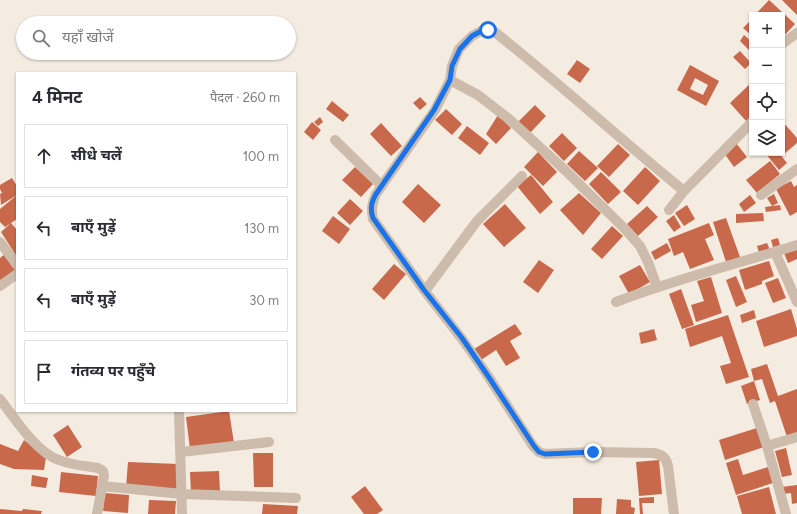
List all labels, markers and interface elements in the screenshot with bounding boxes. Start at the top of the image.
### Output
map controls [749,12,785,156]
button: + [749,12,785,48]
search box [16,16,296,60]
route start [479,21,497,39]
icon: search [30,27,52,49]
text: यहाँ खोजें [62,28,114,46]
button: − [749,48,785,84]
button: locate [749,84,785,120]
text: 4 मिनट [32,87,83,107]
text: पैदल · 260 m [210,90,280,105]
button: layers [749,120,785,156]
icon: ahead [33,145,55,167]
text: सीधे चलें [71,146,122,164]
text: 100 m [243,149,279,164]
icon: left [33,217,55,239]
text: बाएँ मुड़ें [71,218,116,236]
text: 130 m [244,221,279,236]
icon: left [33,289,55,311]
text: बाएँ मुड़ें [71,290,116,308]
text: 30 m [249,293,279,308]
icon: arrive [33,361,55,383]
text: गंतव्य पर पहुँचे [71,362,155,380]
route end [584,443,602,461]

